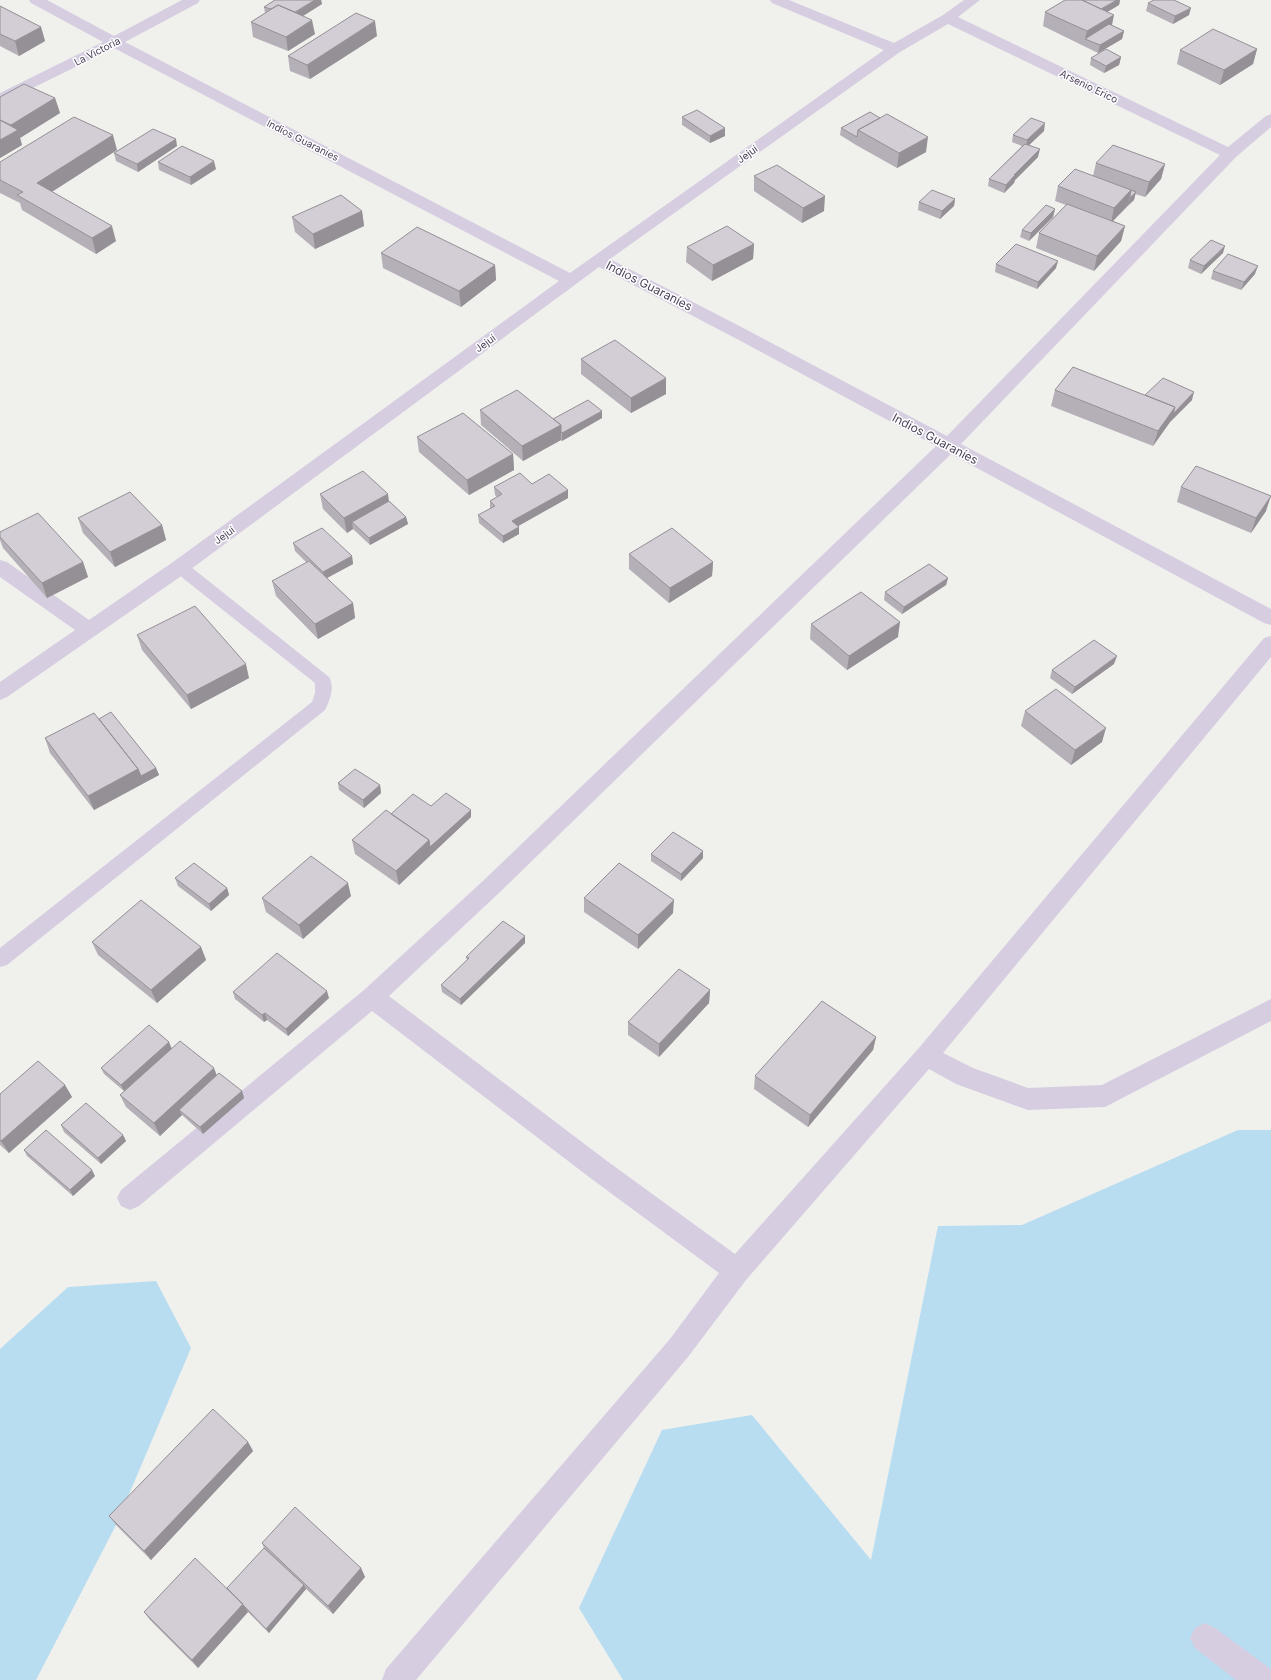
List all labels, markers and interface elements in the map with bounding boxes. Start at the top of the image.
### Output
street label: La Victoria [72,34,122,68]
street label: Arsenio Erico [1058,67,1120,105]
street label: Indios Guaraníes [265,117,341,163]
street label: Jejuí [734,142,760,165]
street label: Indios Guaraníes [604,257,695,314]
street label: Jejuí [472,331,498,354]
street label: Indios Guaraníes [890,410,981,467]
street label: Jejuí [211,523,237,546]

